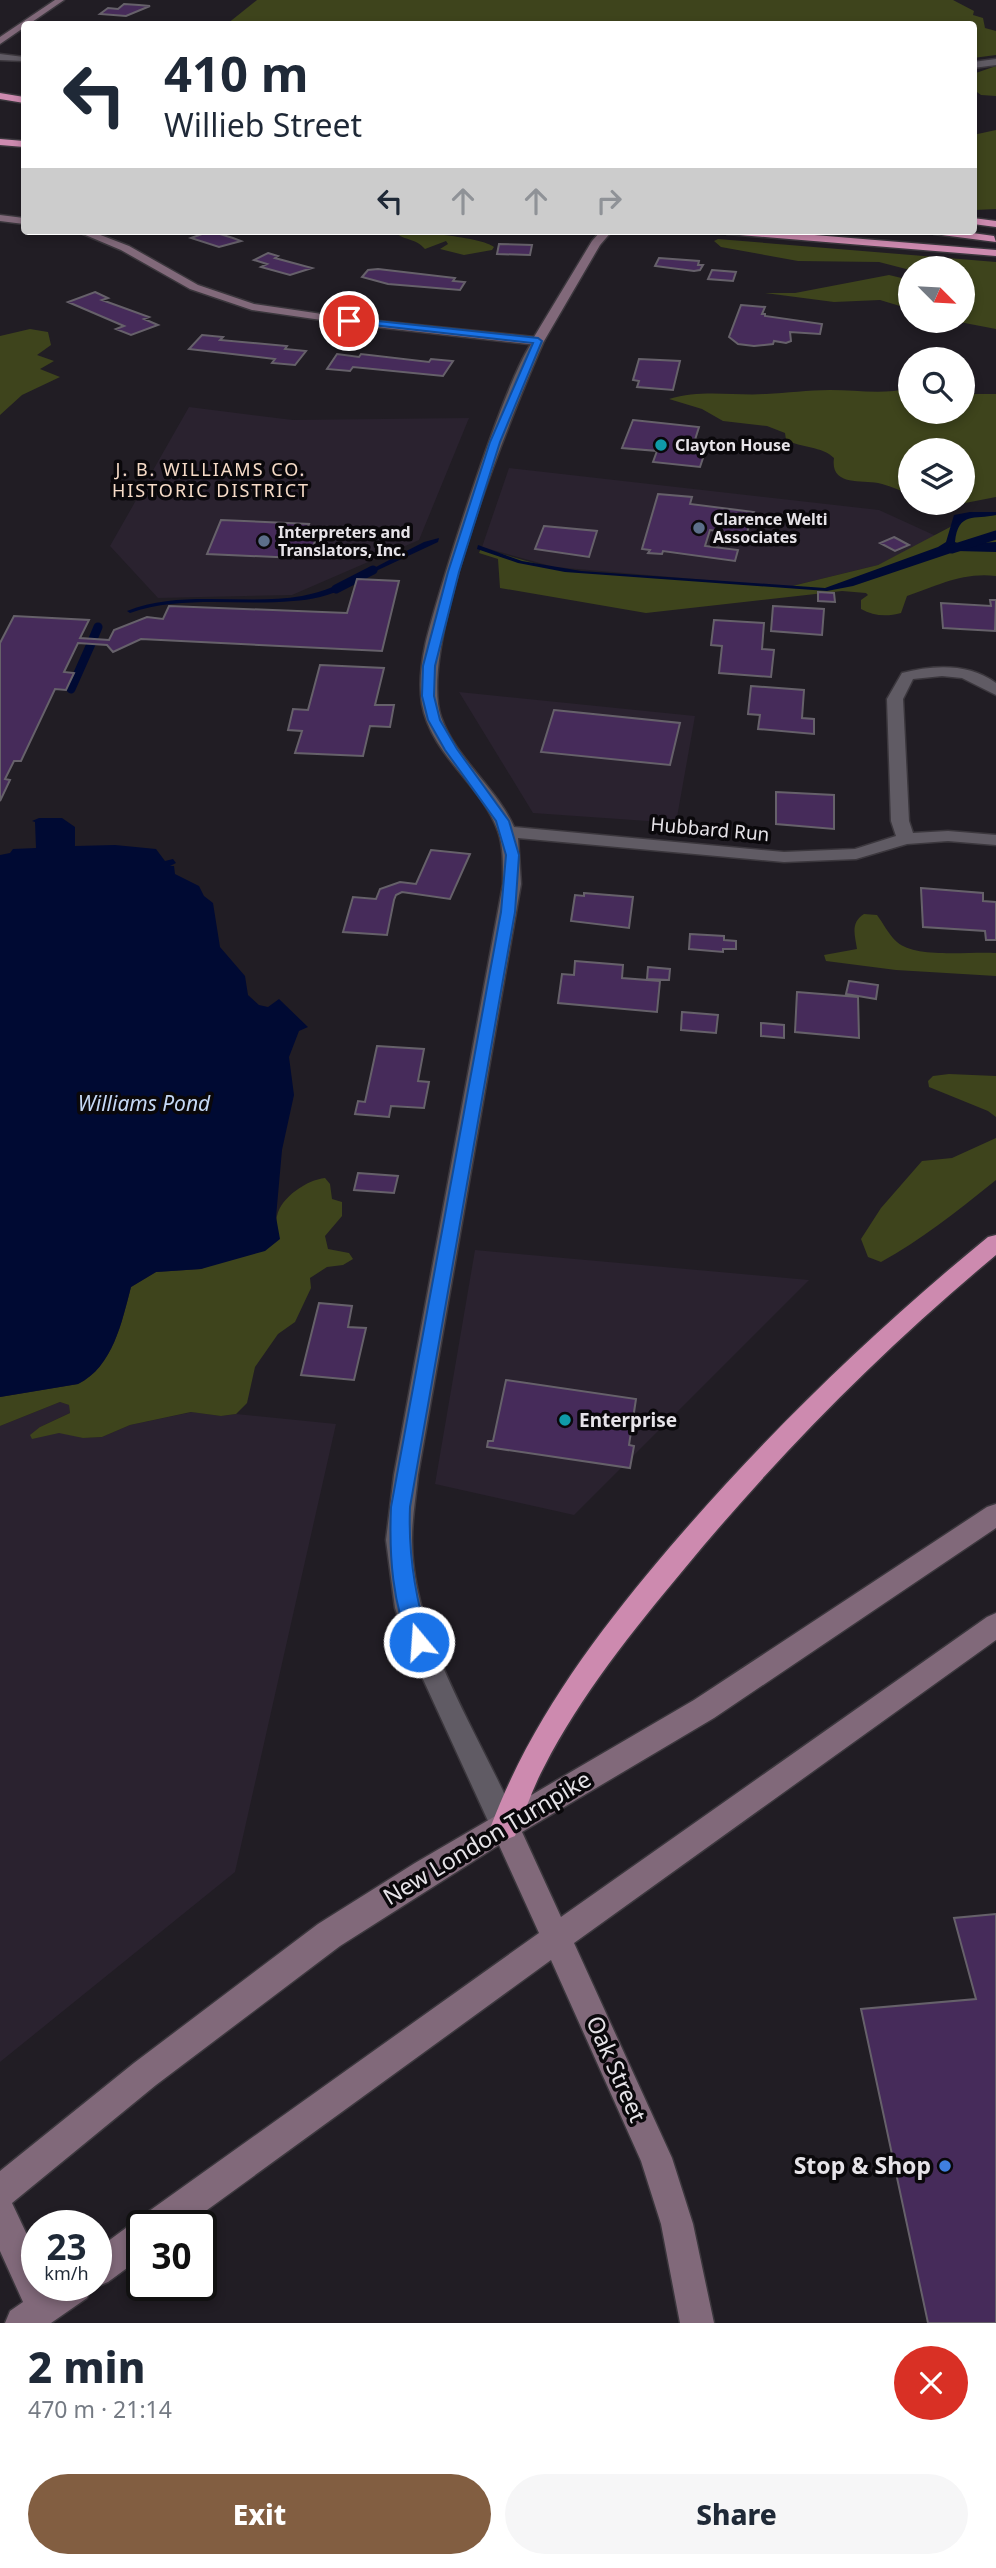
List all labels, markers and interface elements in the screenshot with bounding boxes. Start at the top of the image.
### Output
text: 410 m [164,40,309,106]
icon: left [49,49,140,140]
text: Willieb Street [164,103,362,146]
icon: left [371,182,409,220]
icon: ahead [444,182,482,220]
icon: ahead [517,182,555,220]
icon: right [590,182,628,220]
north arrow [898,256,975,332]
map controls [898,256,975,515]
pin [319,291,379,351]
icon: arrive [330,302,368,340]
button: search [898,347,975,424]
place label: Clayton House [675,434,791,456]
marker: Clayton House [653,437,669,453]
button: layers [898,438,975,515]
district label: J. B. WILLIAMS CO. HISTORIC DISTRICT [112,457,310,502]
place label: Clarence Welti Associates [713,508,828,548]
marker: Clarence Welti Associates [691,520,707,536]
place label: Interpreters and Translators, Inc. [278,521,411,561]
marker: Interpreters and Translators, Inc. [256,533,272,549]
street label: Hubbard Run [649,811,771,847]
water label: Williams Pond [78,1089,211,1117]
place label: Enterprise [579,1407,677,1433]
marker: Enterprise [557,1412,573,1428]
position arrow [382,1605,456,1679]
street label: New London Turnpike [377,1762,596,1912]
street label: Oak Street [579,2010,655,2127]
place label: Stop & Shop [794,2149,931,2181]
marker: Stop & Shop [937,2158,953,2174]
speed limit sign: 30 [126,2210,217,2301]
text: 23 [46,2223,87,2270]
text: km/h [44,2261,89,2285]
text: 2 min [28,2338,145,2395]
button: close [894,2346,968,2420]
text: 470 m · 21:14 [28,2393,172,2425]
button: Exit [28,2474,491,2554]
button: Share [505,2474,968,2554]

